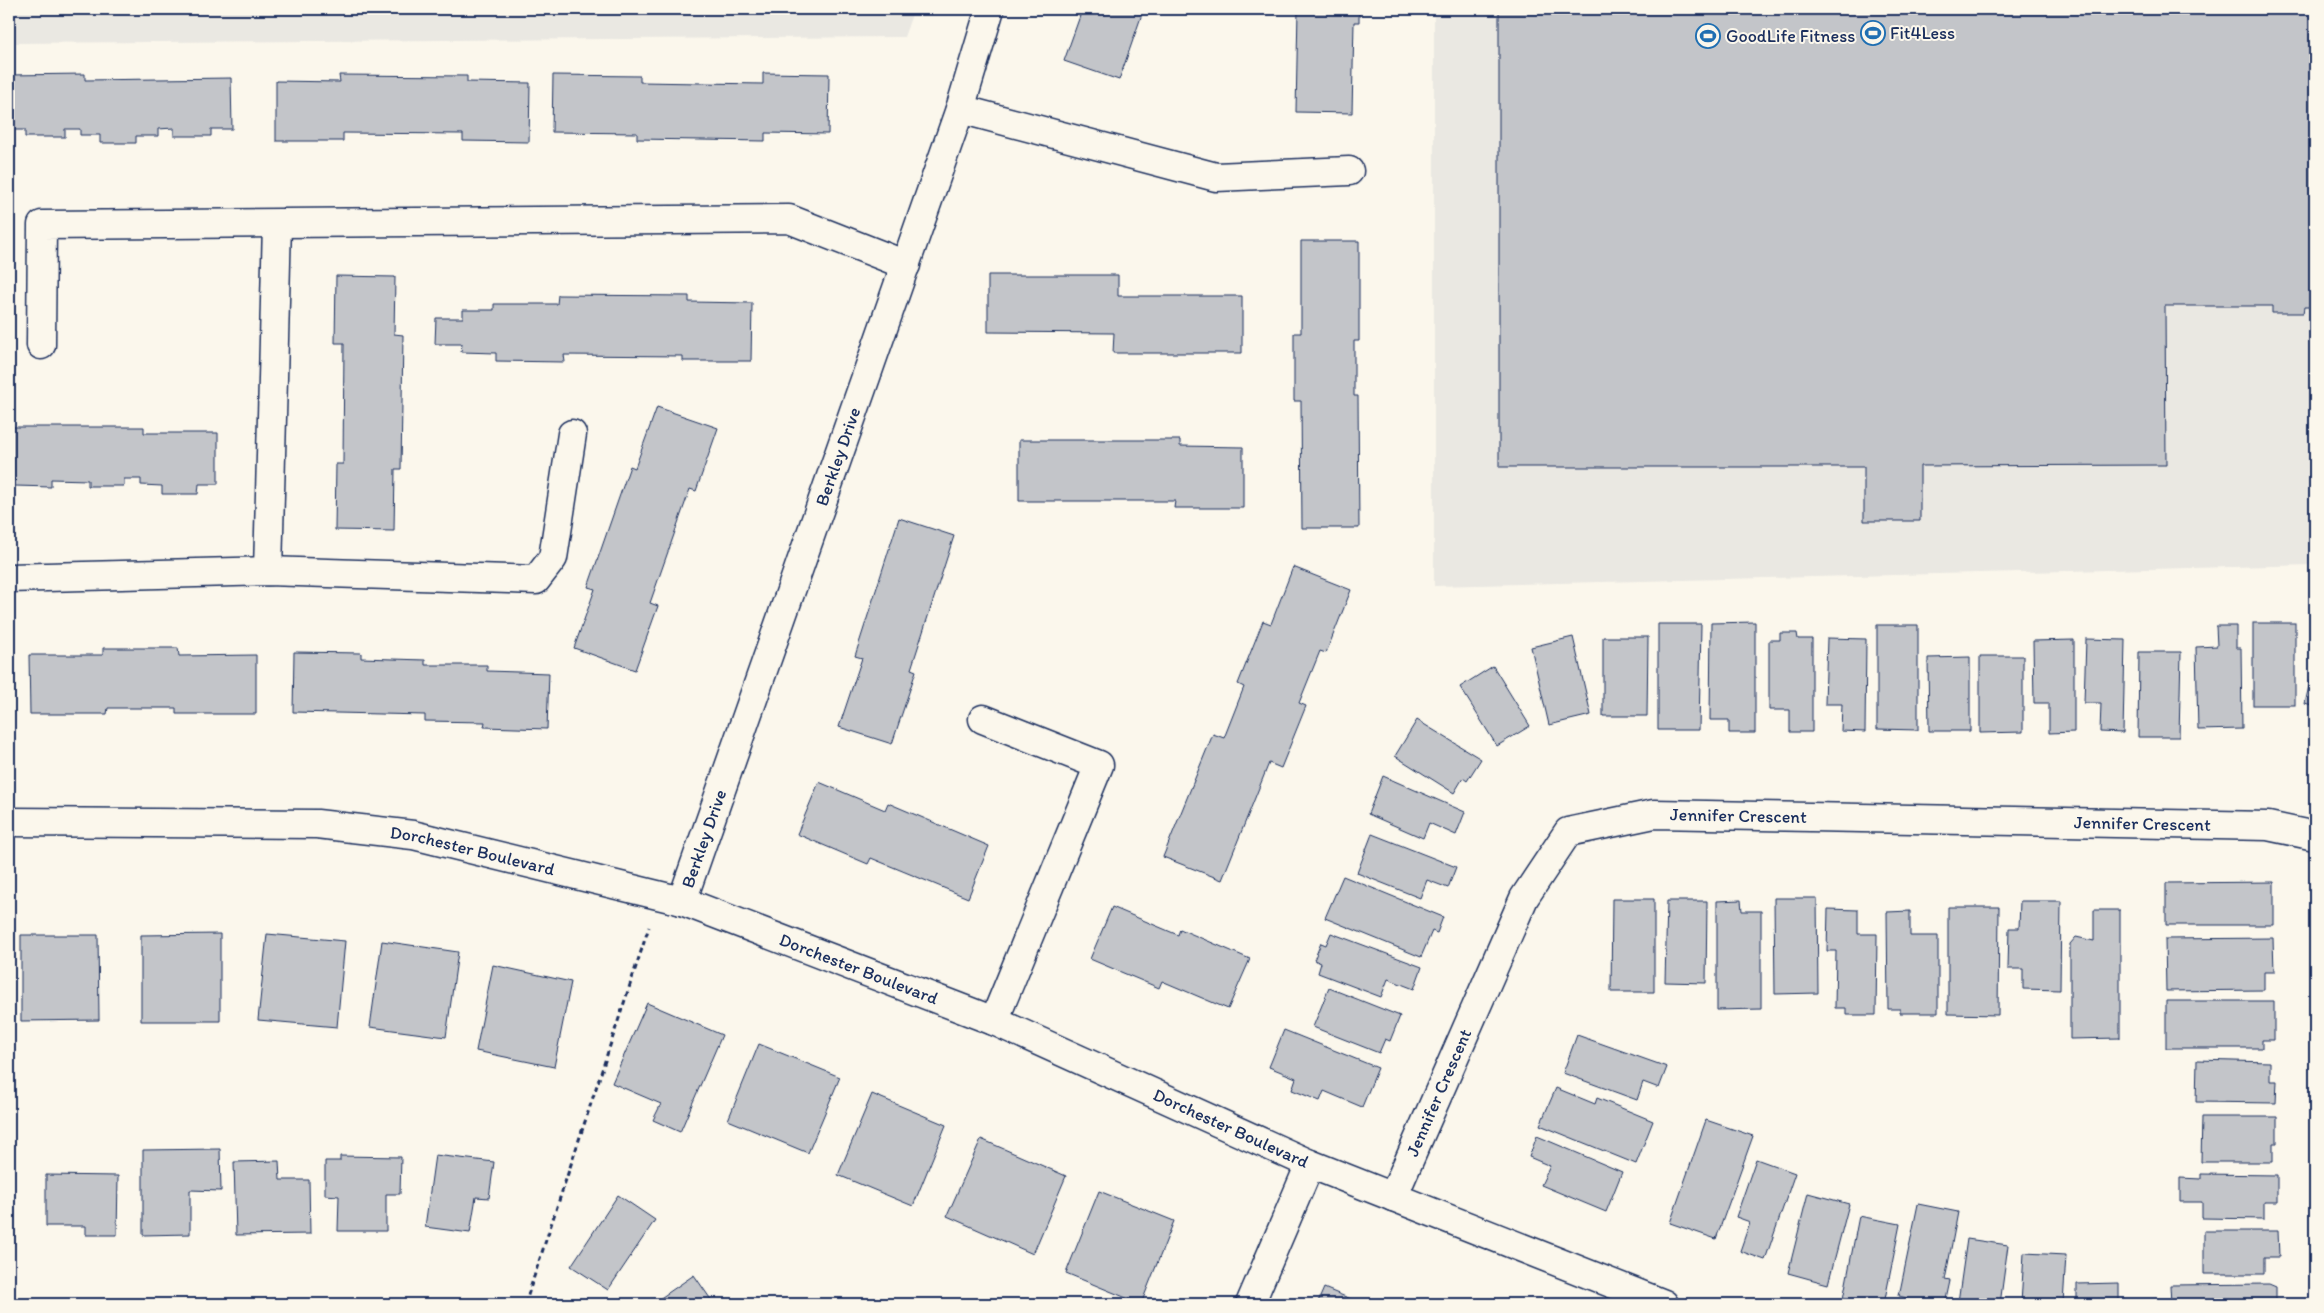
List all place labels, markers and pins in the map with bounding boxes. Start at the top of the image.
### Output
sports icon: Fit4Less [1860,20,1886,46]
place label: Fit4Less [1890,22,1955,44]
sports icon: GoodLife Fitness [1695,23,1721,49]
place label: GoodLife Fitness [1726,25,1855,47]

